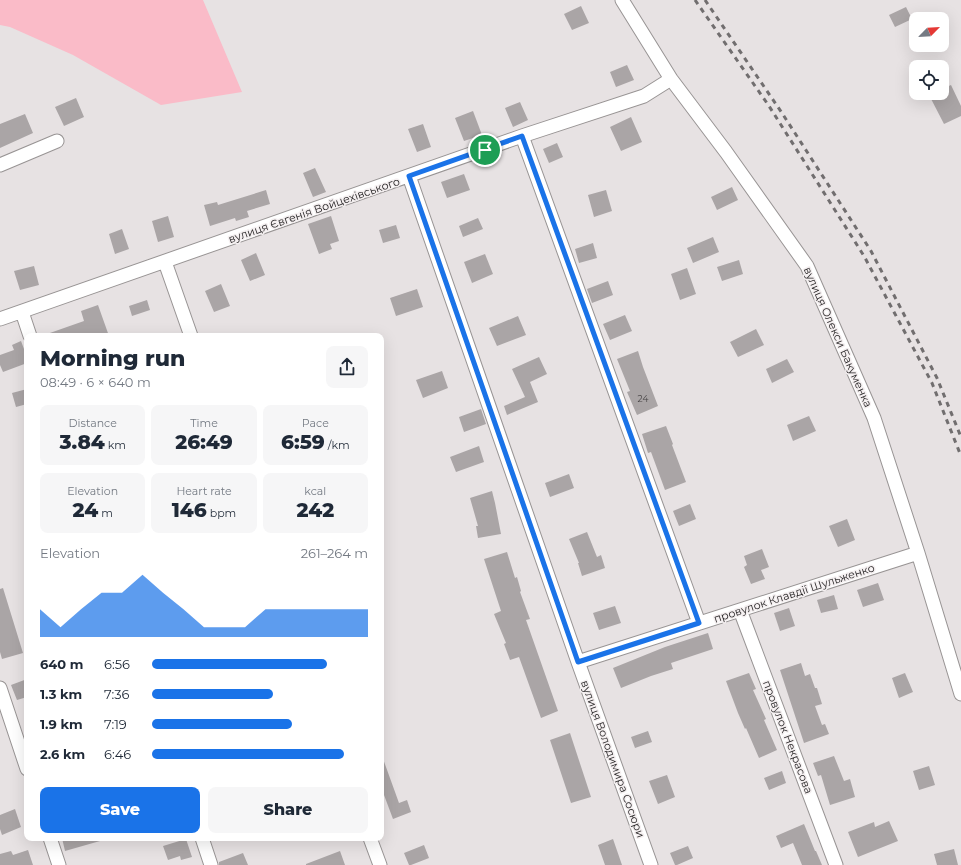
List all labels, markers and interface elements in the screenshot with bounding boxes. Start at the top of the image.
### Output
north arrow [909,12,949,52]
map controls [909,12,949,100]
button: locate [909,60,949,100]
pin [468,133,502,167]
icon: arrive [474,139,496,161]
street label: вулиця Євгенія Войцехівського [226,174,402,246]
street label: вулиця Олекси Бакуменка [801,265,875,409]
text: Morning run [40,345,185,372]
button: share [326,346,368,388]
text: 08:49 · 6 × 640 m [40,374,151,390]
house number: 24 [638,393,648,404]
text: Distance [69,416,117,430]
text: Time [190,416,218,430]
text: Pace [302,416,329,430]
text: 3.84 [59,430,105,454]
text: 26:49 [175,430,233,454]
text: 6:59 [281,430,325,454]
text: km [105,438,126,452]
text: /km [325,438,350,452]
text: Elevation [67,484,118,498]
text: Heart rate [176,484,232,498]
text: kcal [304,484,326,498]
text: 24 [72,498,98,522]
text: 146 [172,498,207,522]
text: 242 [296,498,334,522]
text: m [98,506,113,520]
text: bpm [207,506,236,520]
text: Elevation [40,545,100,561]
text: 261–264 m [301,545,368,561]
street label: провулок Клавдії Шульженко [712,560,876,626]
text: 640 m [40,656,83,672]
text: 6:56 [104,656,130,672]
street label: вулиця Володимира Сосюри [578,678,648,840]
street label: провулок Некрасова [760,678,816,796]
text: 1.3 km [40,686,82,702]
text: 7:36 [104,686,129,702]
text: 1.9 km [40,716,83,732]
text: 7:19 [104,716,127,732]
text: 2.6 km [40,746,85,762]
text: 6:46 [104,746,131,762]
button: Save [40,787,200,833]
button: Share [208,787,368,833]

